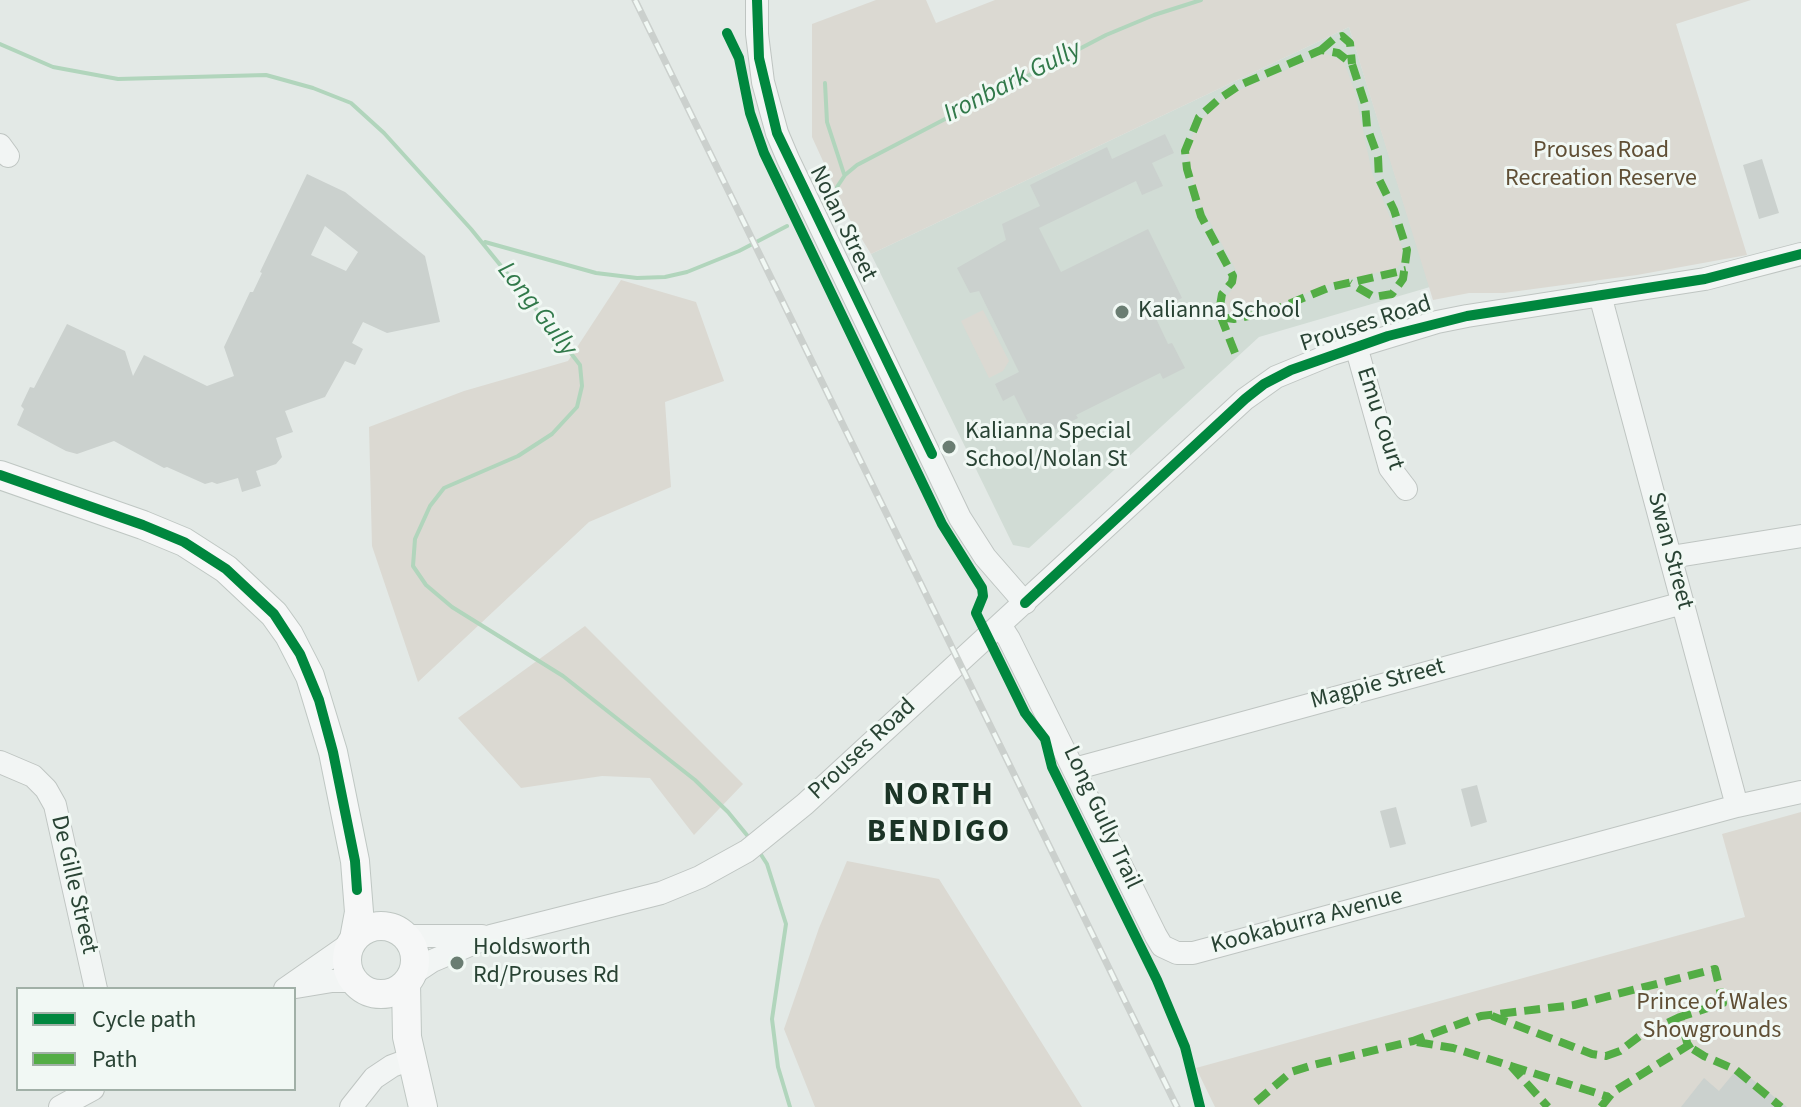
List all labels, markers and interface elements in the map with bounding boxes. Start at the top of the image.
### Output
water label: Ironbark Gully [939,35,1087,131]
park label: Prouses Road Recreation Reserve [1505,138,1697,194]
street label: Nolan Street [802,162,882,286]
water label: Long Gully [490,257,582,363]
street label: Prouses Road [1297,290,1435,360]
place label: Kalianna School [1138,298,1300,326]
marker: Kalianna School [1113,303,1131,321]
street label: Emu Court [1349,364,1409,474]
place label: Kalianna Special School/Nolan St [965,419,1131,475]
marker: Kalianna Special School/Nolan St [940,438,958,456]
street label: Swan Street [1640,489,1698,613]
street label: Magpie Street [1308,653,1448,717]
street label: Prouses Road [803,693,923,807]
street label: Long Gully Trail [1055,742,1147,894]
district label: NORTH BENDIGO [867,778,1011,853]
street label: De Gille Street [43,813,103,957]
street label: Kookaburra Avenue [1208,883,1406,961]
place label: Holdsworth Rd/Prouses Rd [473,935,619,991]
marker: Holdsworth Rd/Prouses Rd [448,954,466,972]
legend [16,987,296,1091]
park label: Prince of Wales Showgrounds [1636,990,1788,1046]
text: Cycle path [92,1002,196,1037]
text: Path [92,1042,138,1077]

